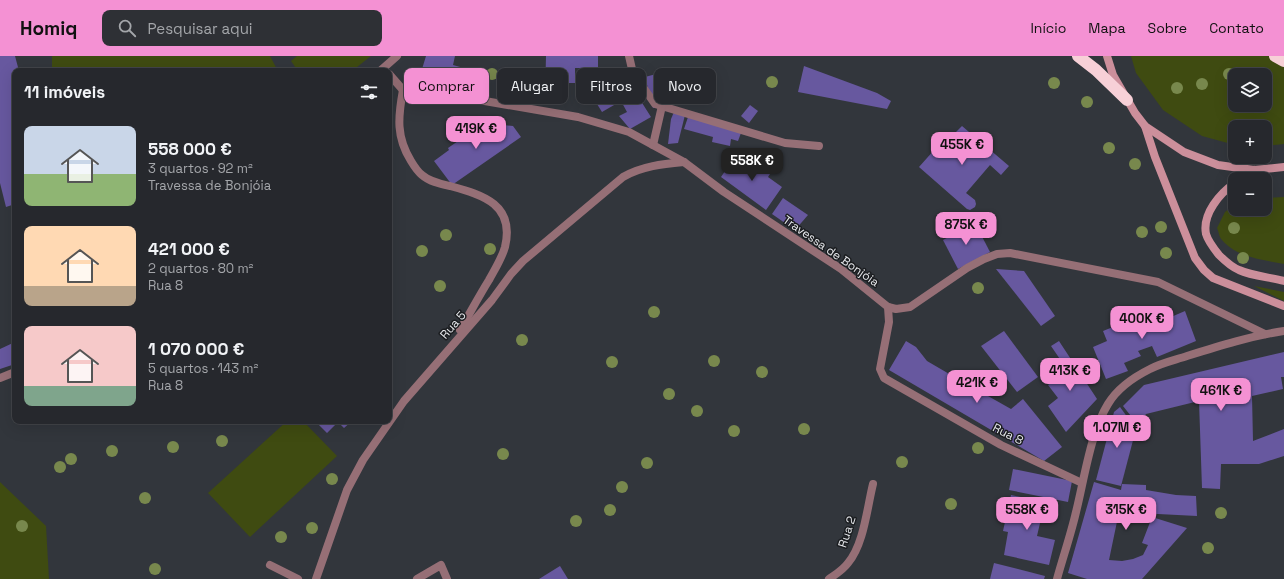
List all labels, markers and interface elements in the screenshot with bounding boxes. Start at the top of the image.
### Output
search box [102,10,382,46]
text: Homiq [20,16,78,41]
icon: search [116,17,138,39]
text: Pesquisar aqui [148,19,253,38]
text: Início [1030,19,1066,37]
text: Mapa [1088,19,1126,37]
text: Sobre [1148,19,1187,37]
text: Contato [1209,19,1264,37]
chip: Comprar [404,68,489,104]
chip: Alugar [497,68,568,104]
chip: Filtros [576,68,646,104]
chip: Novo [654,68,716,104]
map controls [1228,68,1272,216]
button: layers [1228,68,1272,112]
text: 11 imóveis [24,81,105,103]
icon: filters [358,81,380,103]
pin: 419K € [443,116,509,150]
text: 419K € [455,120,497,137]
button: + [1228,120,1272,164]
pin: 455K € [929,132,995,166]
text: 455K € [940,136,984,153]
text: 558 000 € [148,138,232,160]
icon: home [56,142,104,190]
pin: 558K € [719,148,785,182]
text: 558K € [730,152,774,169]
text: 3 quartos · 92 m² [148,160,253,177]
button: − [1228,172,1272,216]
text: Travessa de Bonjóia [148,177,271,194]
street label: Travessa de Bonjóia [780,212,882,290]
pin: 875K € [933,212,999,246]
text: 875K € [945,216,987,233]
text: 421 000 € [148,238,230,260]
icon: home [56,242,104,290]
text: 2 quartos · 80 m² [148,260,253,277]
text: Rua 8 [148,277,183,294]
pin: 400K € [1109,306,1175,340]
street label: Rua 5 [436,308,470,342]
text: 400K € [1119,310,1165,327]
text: 1 070 000 € [148,338,244,360]
icon: home [56,342,104,390]
pin: 413K € [1037,358,1103,392]
text: 5 quartos · 143 m² [148,360,258,377]
text: 413K € [1049,362,1091,379]
pin: 421K € [944,370,1010,404]
text: 421K € [956,374,998,391]
text: Rua 8 [148,377,183,394]
pin: 461K € [1188,378,1254,412]
text: 461K € [1200,382,1242,399]
pin: 1.07M € [1080,415,1154,449]
text: 1.07M € [1093,419,1141,436]
street label: Rua 8 [990,420,1026,448]
pin: 558K € [994,497,1060,531]
pin: 315K € [1093,497,1159,531]
text: 558K € [1005,501,1049,518]
text: 315K € [1105,501,1147,518]
street label: Rua 2 [834,514,860,550]

